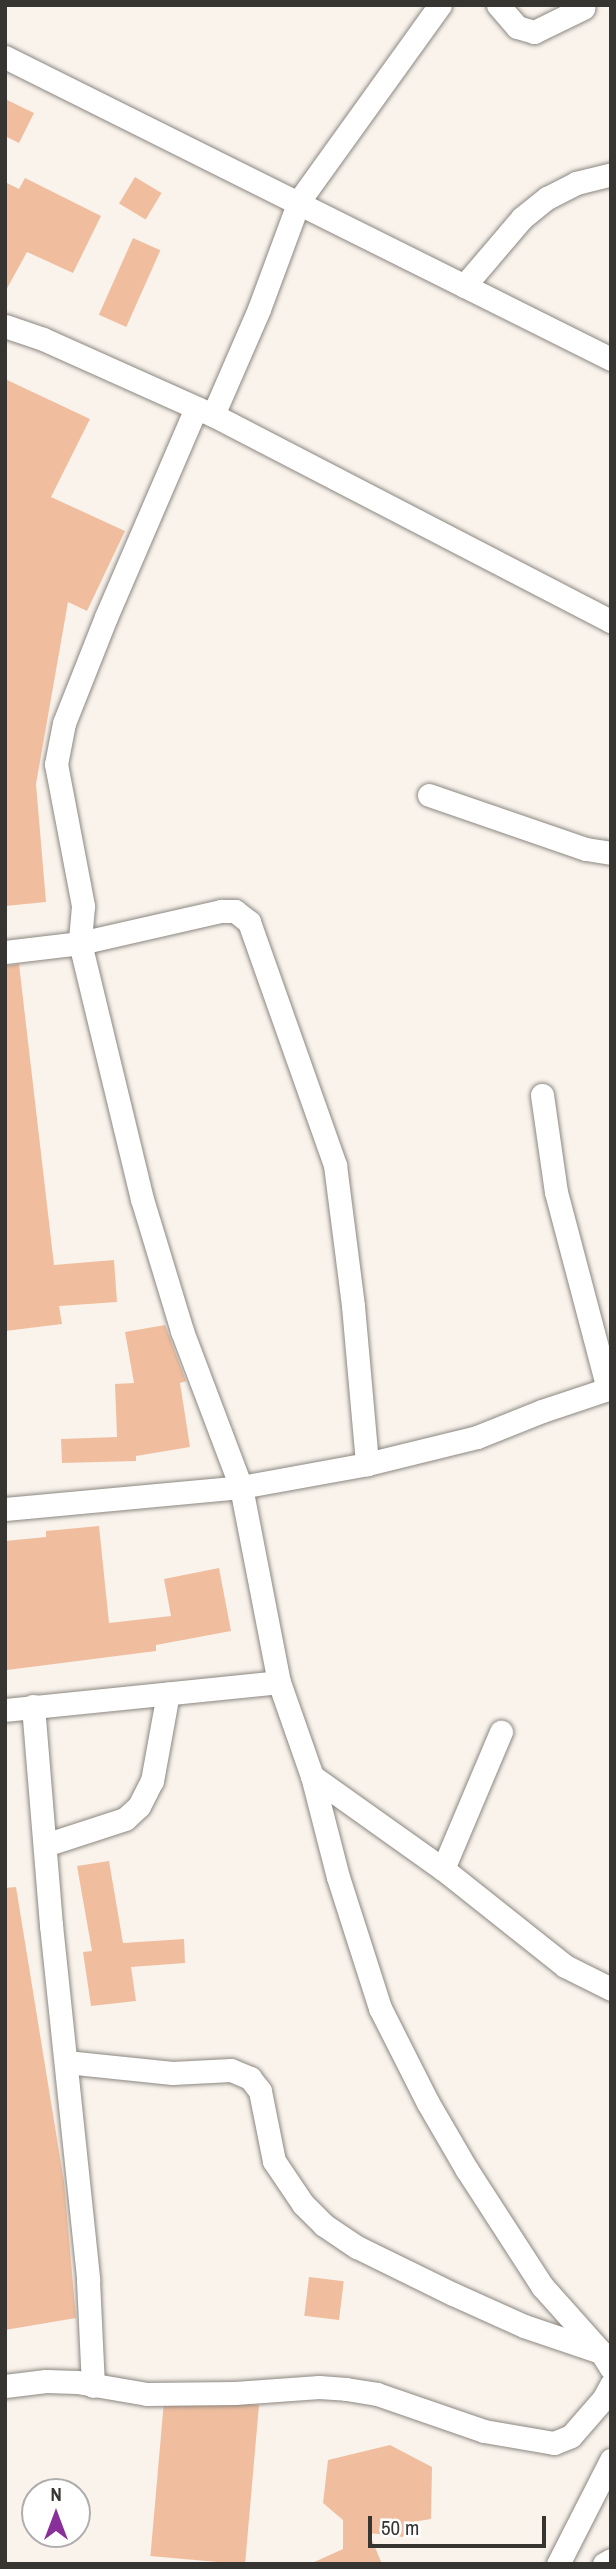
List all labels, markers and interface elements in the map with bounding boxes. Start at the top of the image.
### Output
north arrow [21,2478,91,2548]
text: N [50,2481,62,2507]
scale bar [371,2502,550,2546]
text: 50 m [381,2513,419,2542]

